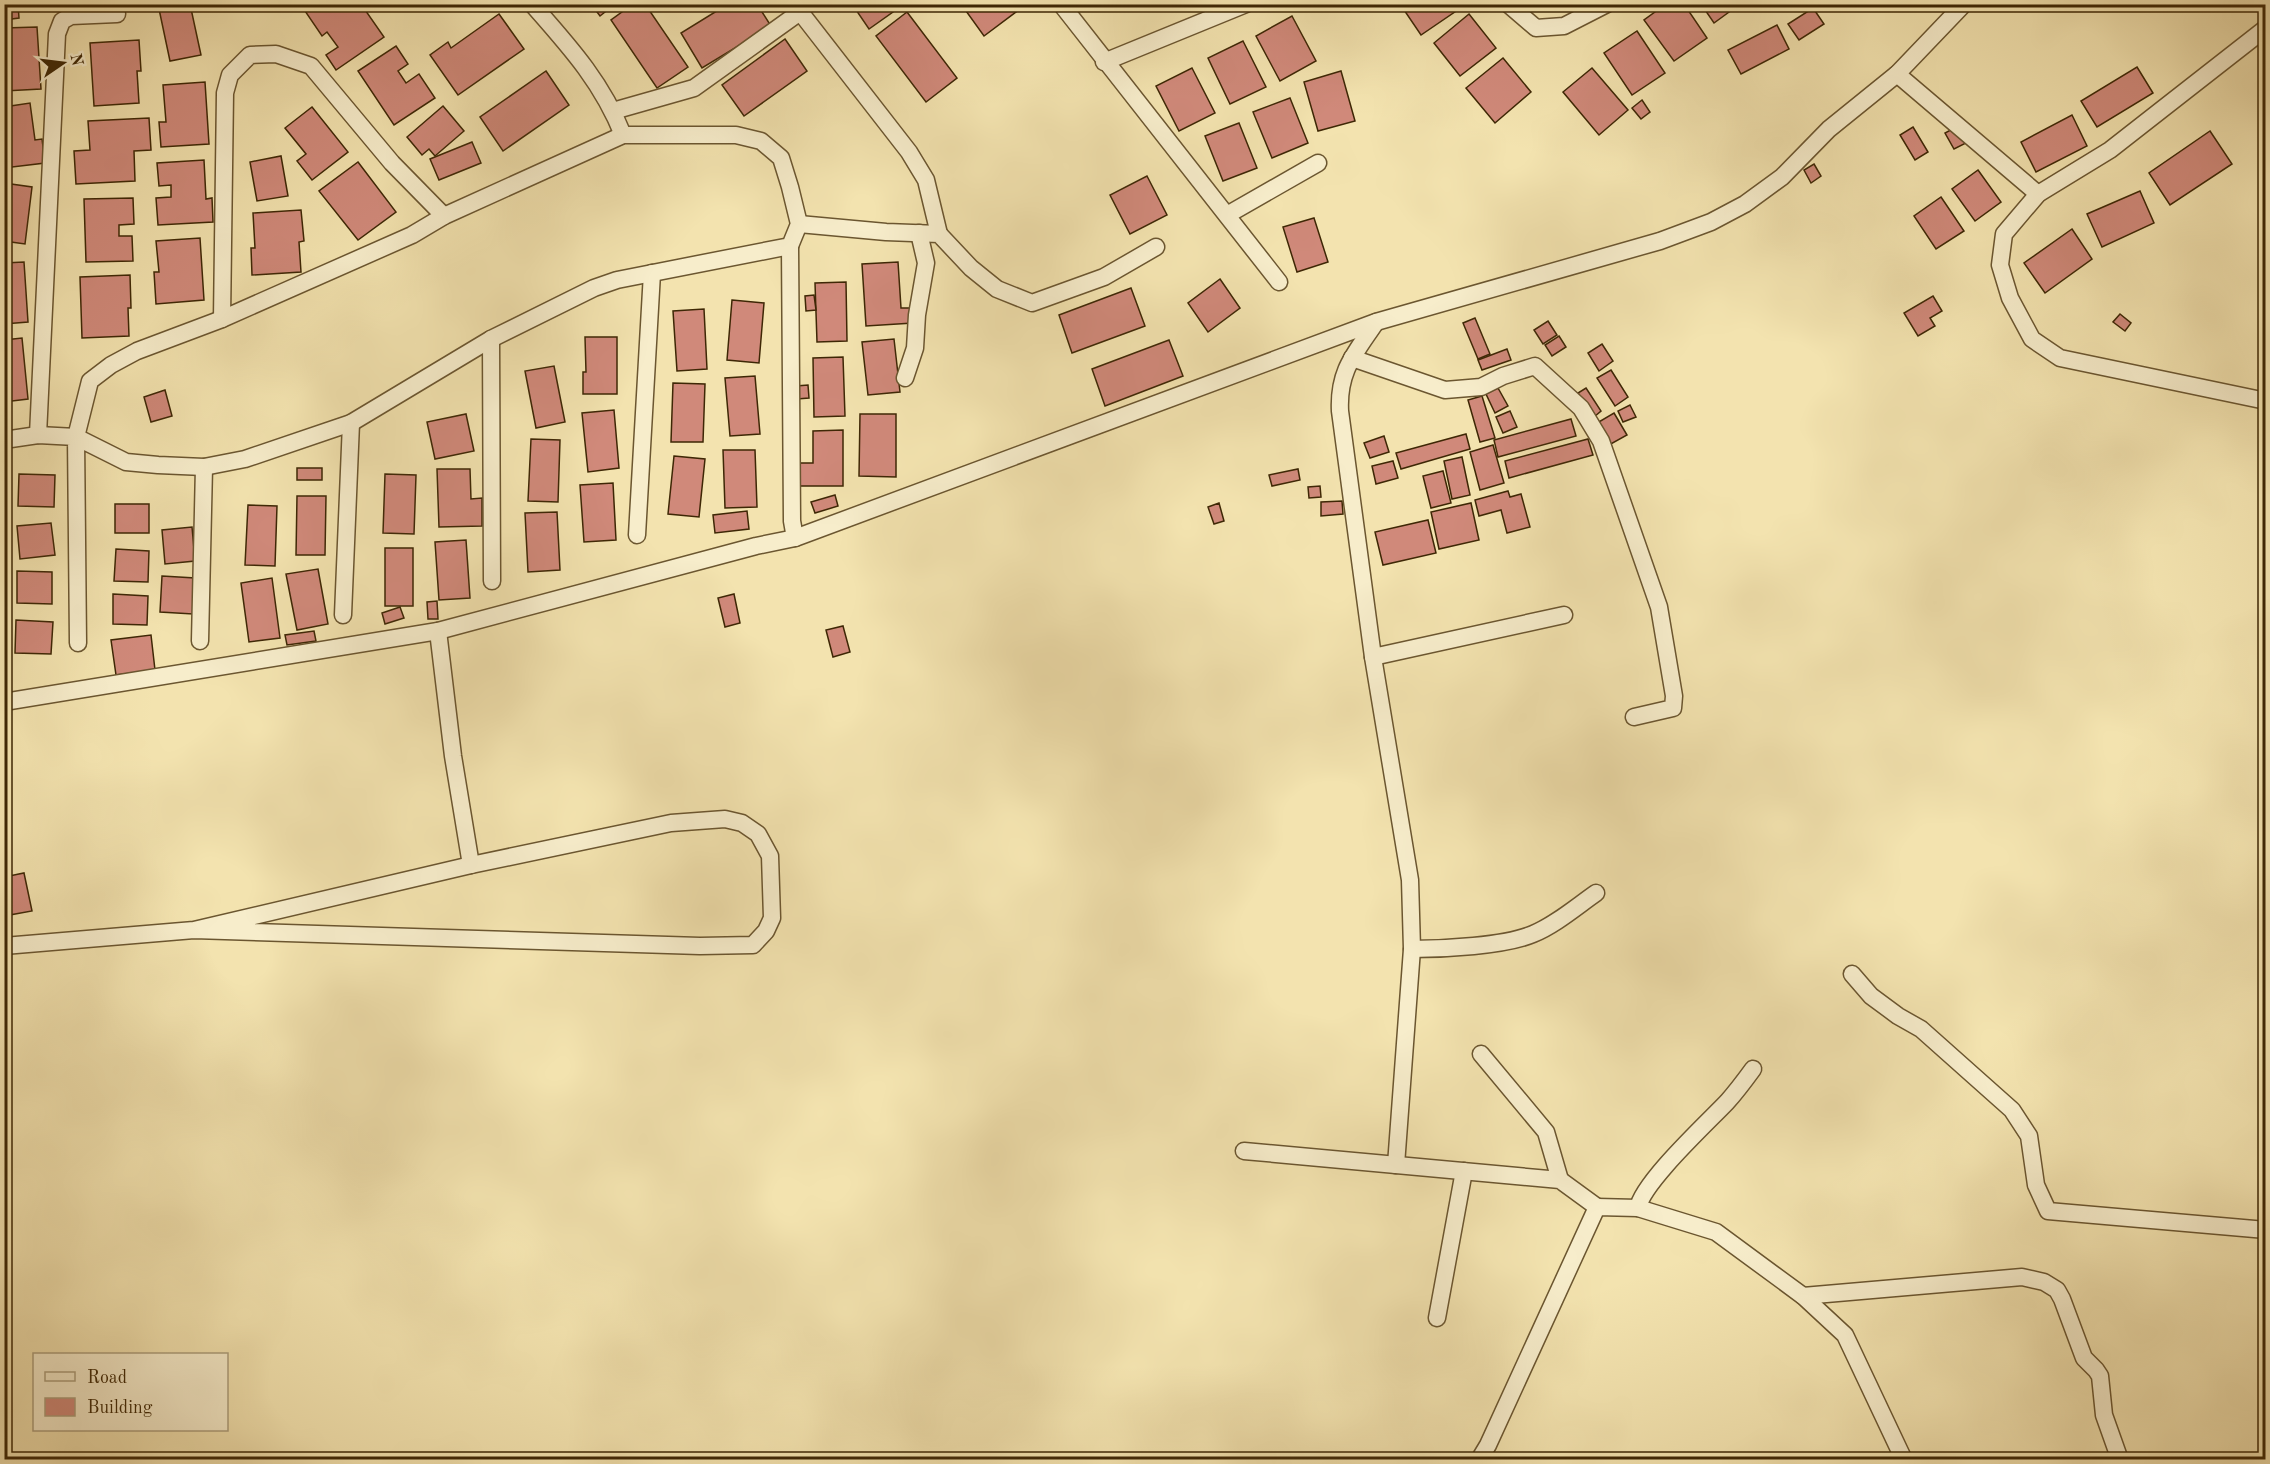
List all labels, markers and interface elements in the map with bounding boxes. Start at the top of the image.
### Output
north arrow [33,33,93,93]
text: N [66,52,85,68]
legend [33,1353,228,1431]
text: Road [87,1369,127,1387]
text: Building [87,1399,153,1417]

